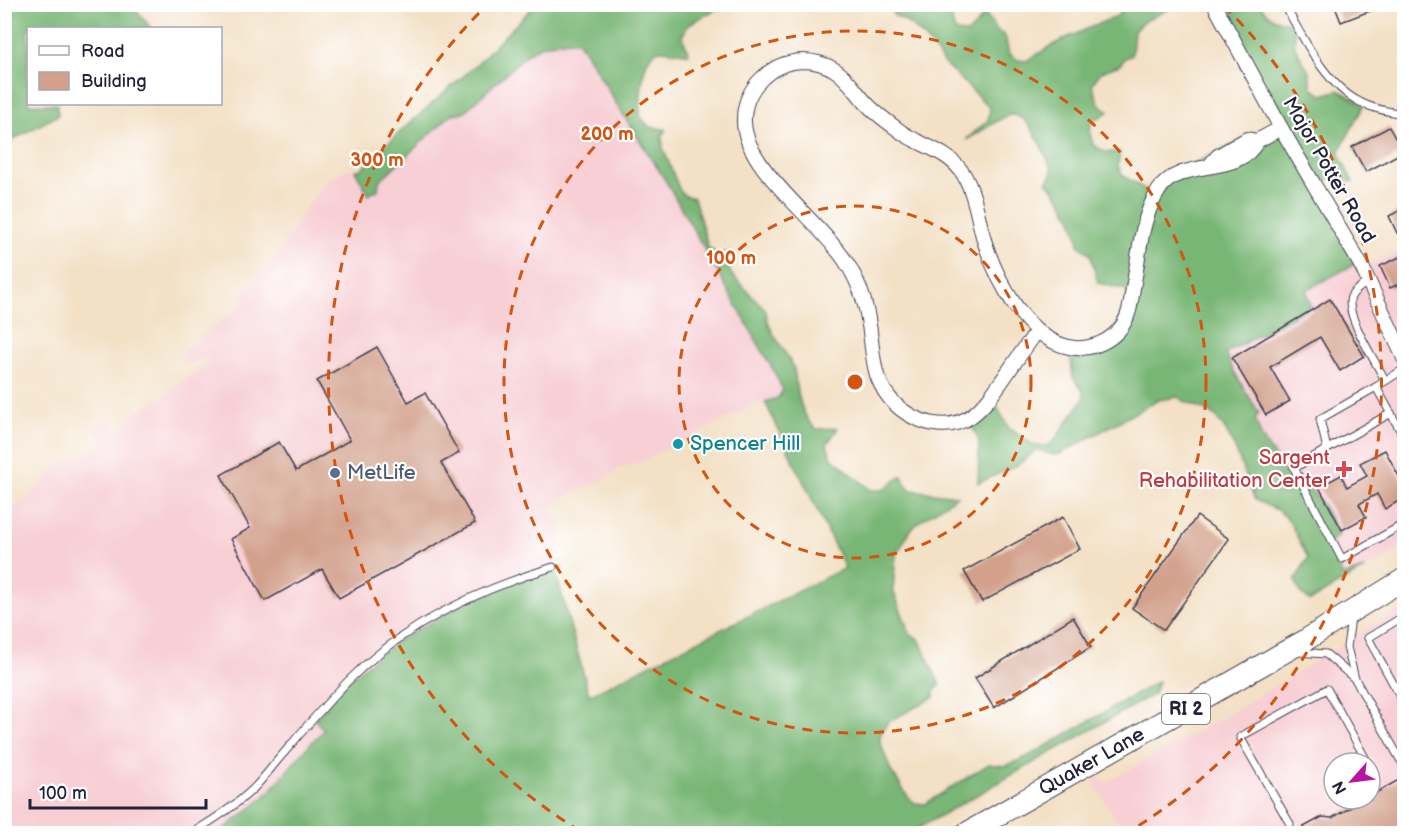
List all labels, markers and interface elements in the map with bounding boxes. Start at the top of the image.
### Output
legend [27,27,222,105]
text: Road [81,41,125,62]
text: Building [81,71,147,92]
street label: Major Potter Road [1277,93,1381,247]
text: 200 m [580,124,634,145]
text: 300 m [350,150,404,171]
text: 100 m [706,248,756,269]
centre of rings [845,372,865,392]
place label: Spencer Hill [690,432,800,456]
marker: Spencer Hill [671,437,685,451]
place label: Sargent Rehabilitation Center [1139,446,1331,493]
marker: Sargent Rehabilitation Center [1335,460,1353,478]
place label: MetLife [347,461,416,485]
marker: MetLife [328,466,342,480]
road number: RI 2 [1162,694,1210,724]
street label: Quaker Lane [1035,722,1149,801]
north arrow [1322,751,1382,811]
scale bar [30,772,206,810]
text: N [1329,778,1351,797]
text: 100 m [39,783,87,804]

